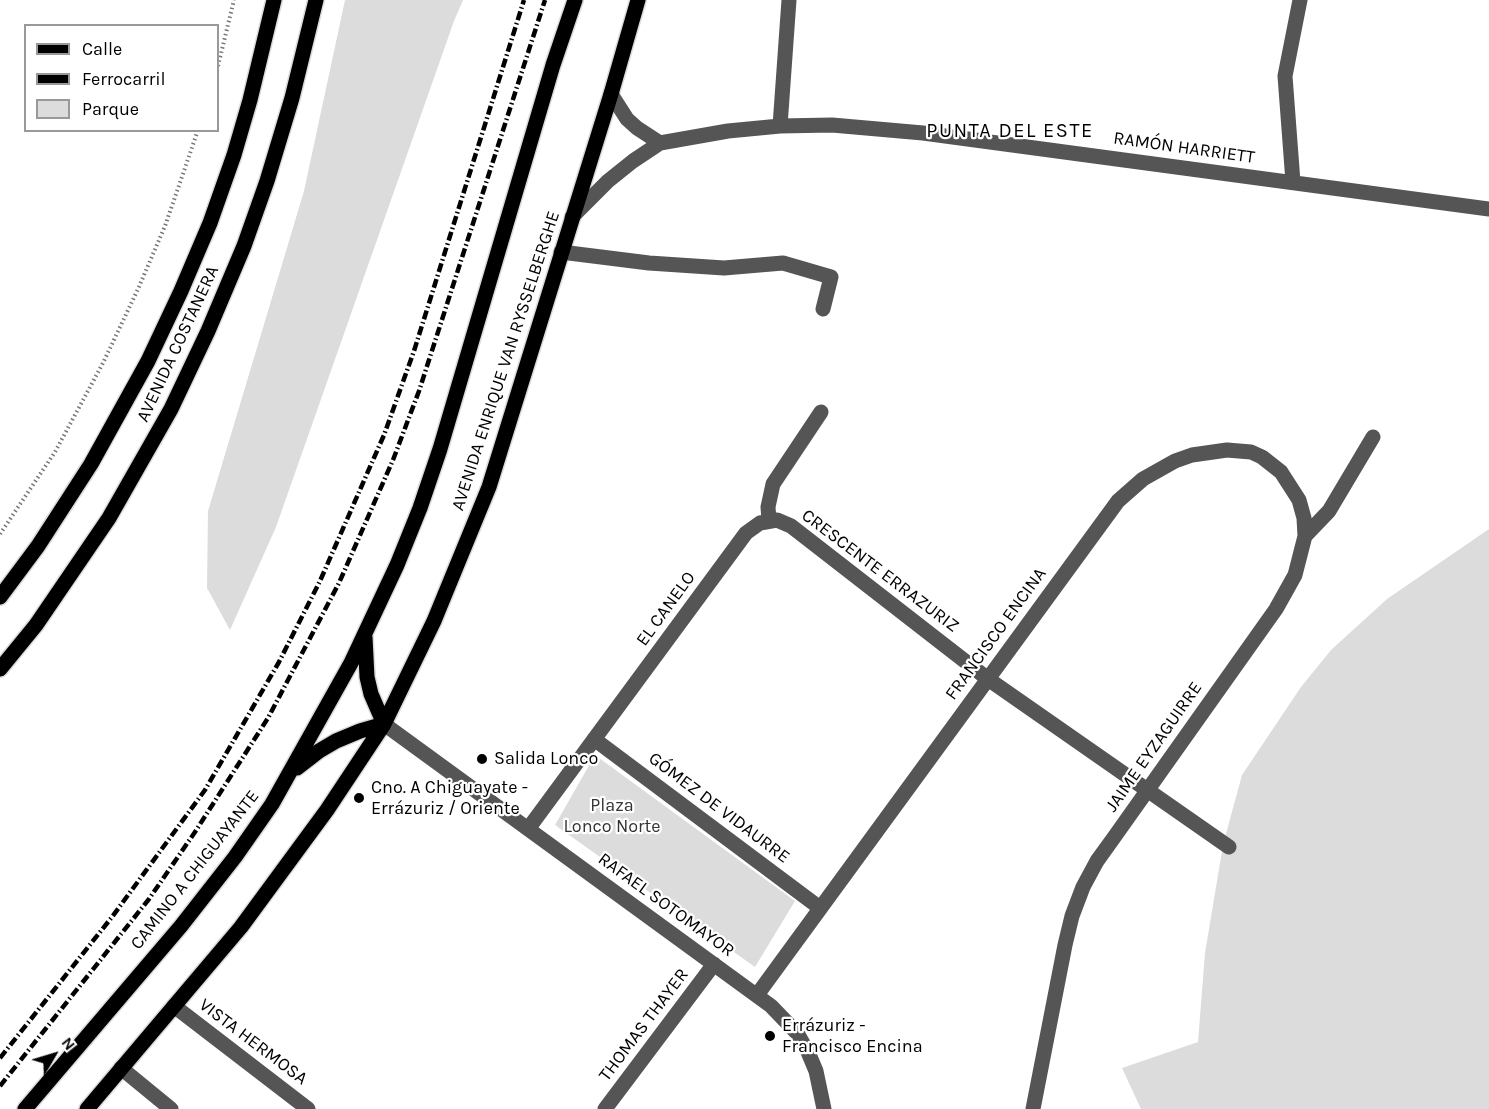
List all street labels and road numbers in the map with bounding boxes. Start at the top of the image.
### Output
street label: RAMÓN HARRIETT [1112,127,1256,169]
street label: AVENIDA ENRIQUE VAN RYSSELBERGHE [447,209,565,513]
street label: AVENIDA COSTANERA [132,262,224,426]
street label: CRESCENTE ERRAZURIZ [797,505,963,637]
street label: FRANCISCO ENCINA [941,564,1051,704]
street label: EL CANELO [632,568,700,650]
street label: JAIME EYZAGUIRRE [1101,678,1207,816]
street label: GÓMEZ DE VIDAURRE [644,748,794,868]
street label: CAMINO A CHIGUAYANTE [126,786,264,954]
street label: RAFAEL SOTOMAYOR [594,848,738,962]
street label: THOMAS THAYER [595,964,693,1086]
street label: VISTA HERMOSA [195,994,311,1090]

